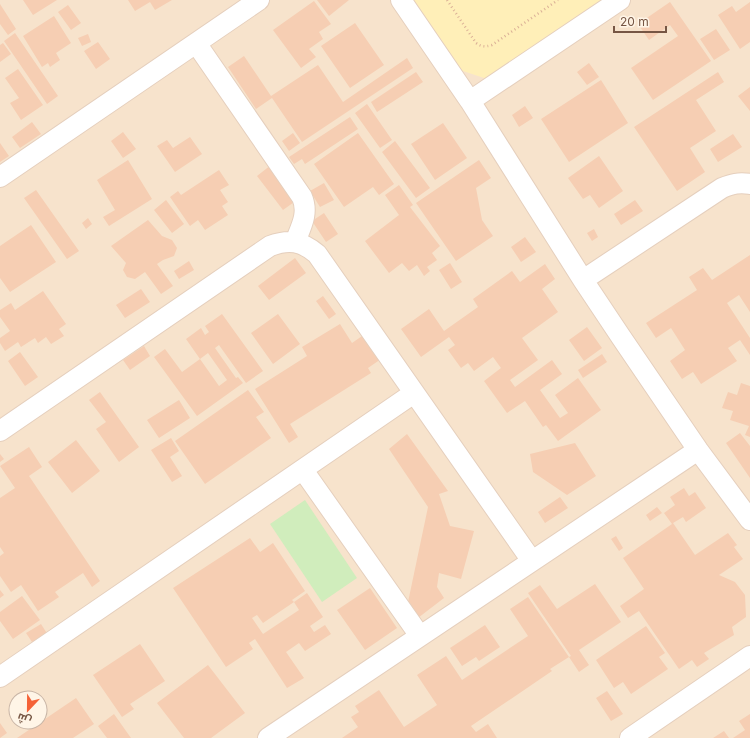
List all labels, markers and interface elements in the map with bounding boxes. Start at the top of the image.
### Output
scale bar [614,8,666,34]
text: 20 m [620,14,649,29]
north arrow [8,690,48,730]
text: ش [15,710,33,728]

